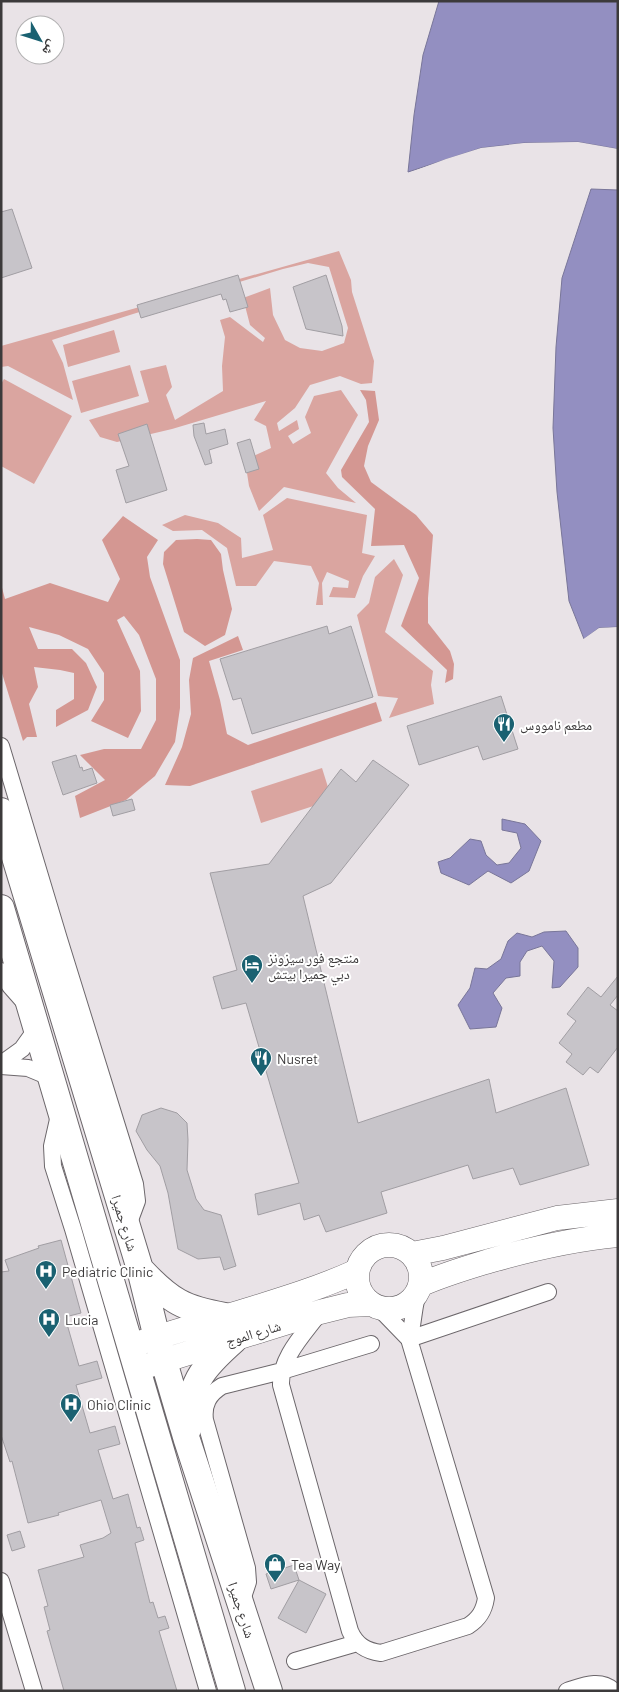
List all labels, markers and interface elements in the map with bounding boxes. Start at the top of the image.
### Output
north arrow [15,15,65,65]
text: ش [38,37,62,60]
restaurant icon: مطعم نامووس [492,712,516,743]
place label: مطعم نامووس [520,716,592,735]
place label: منتجع فور سيزونز دبي جميرا بيتش [267,949,359,985]
hotel icon: منتجع فور سيزونز دبي جميرا بيتش [240,953,264,984]
restaurant icon: Nusret [249,1046,273,1077]
place label: Nusret [277,1050,318,1067]
street label: شارع جميرا [106,1193,142,1254]
hospital icon: Pediatric Clinic [34,1259,58,1290]
place label: Pediatric Clinic [62,1263,153,1280]
hospital icon: Lucia [37,1307,61,1338]
place label: Lucia [65,1311,98,1328]
street label: شارع الموج [223,1317,283,1351]
hospital icon: Ohio Clinic [59,1392,83,1423]
place label: Ohio Clinic [87,1396,151,1413]
shop icon: Tea Way [263,1552,287,1583]
place label: Tea Way [291,1556,341,1573]
street label: شارع جميرا [223,1580,259,1641]

